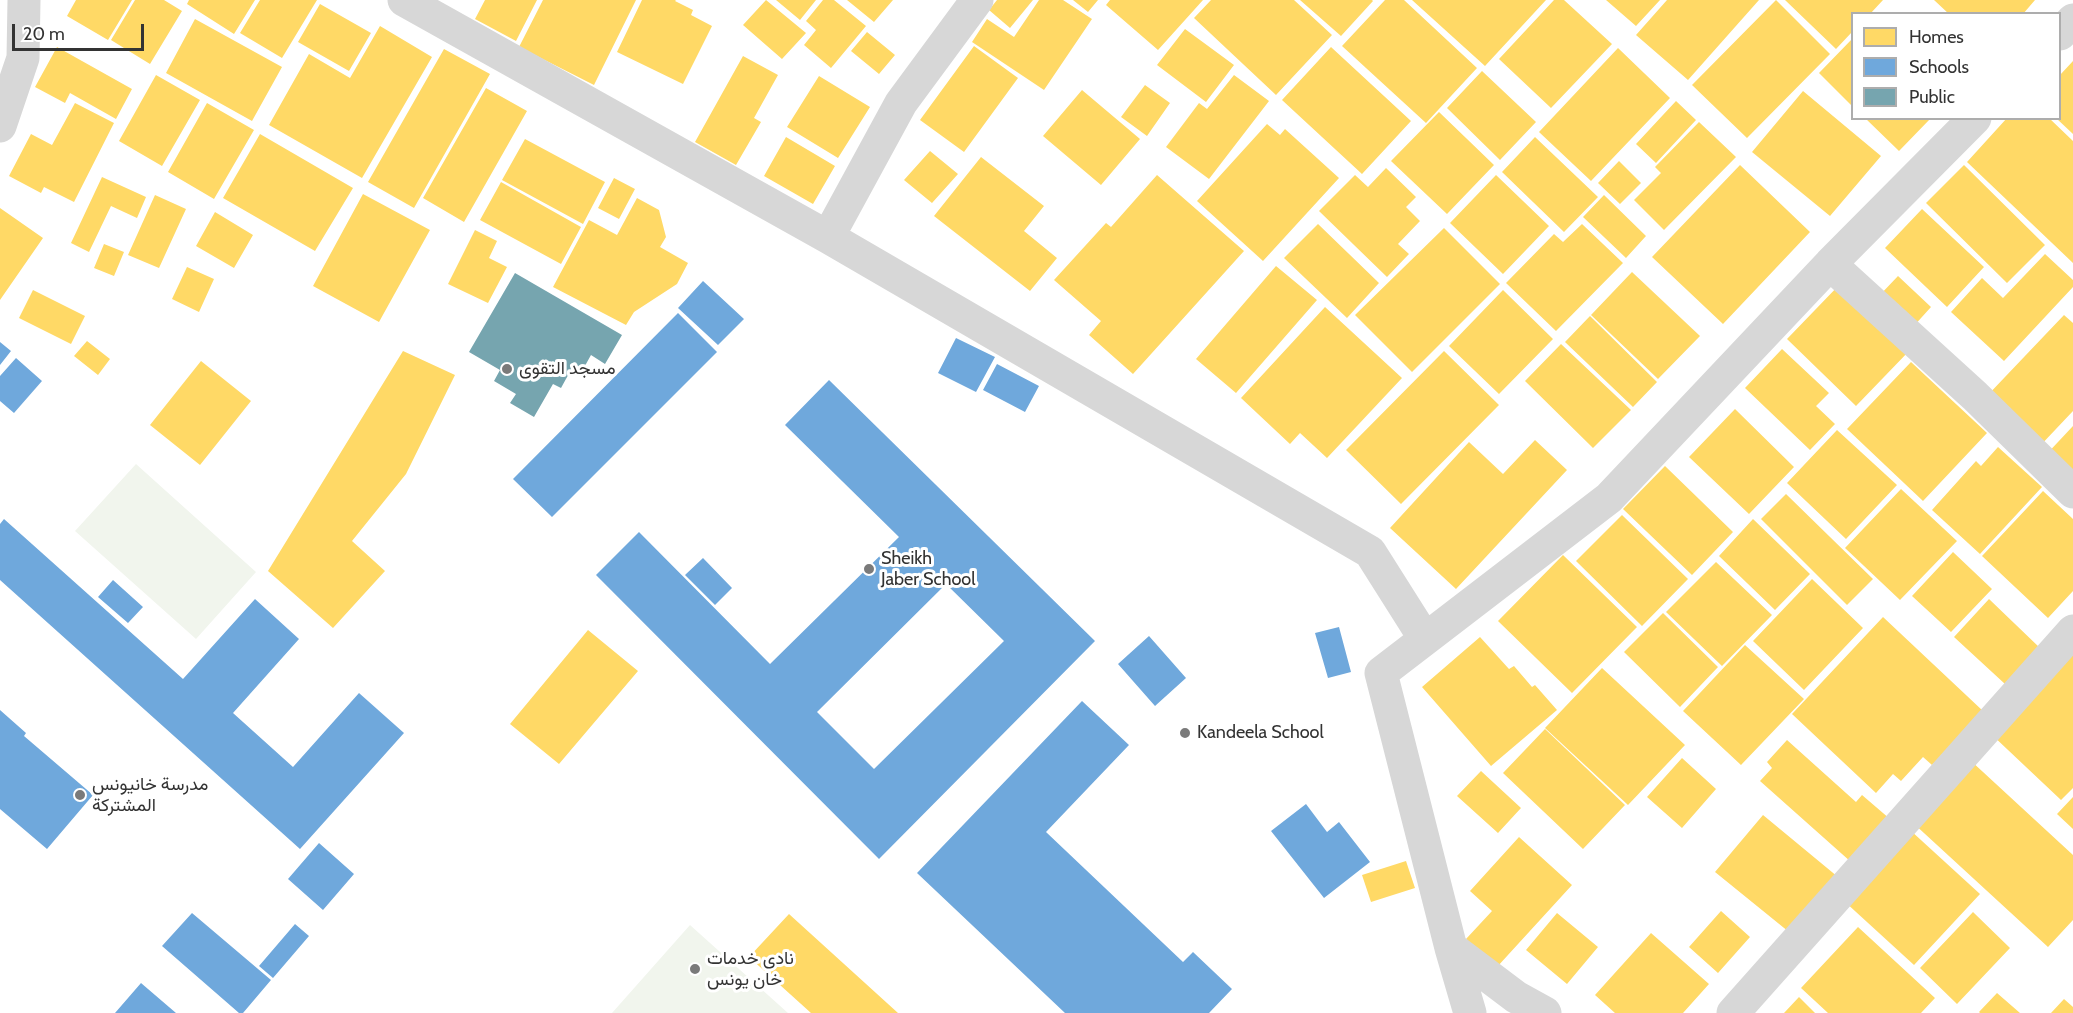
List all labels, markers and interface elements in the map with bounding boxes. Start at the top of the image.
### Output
scale bar [15,12,147,50]
legend [1851,12,2061,120]
text: 20 m [23,23,65,45]
text: Homes [1909,26,1964,48]
text: Schools [1909,56,1969,78]
text: Public [1909,86,1955,108]
place label: مسجد التقوى [519,358,616,380]
marker: مسجد التقوى [500,362,514,376]
place label: Sheikh Jaber School [881,548,975,590]
marker: Sheikh Jaber School [862,562,876,576]
place label: Kandeela School [1197,722,1324,744]
marker: Kandeela School [1178,726,1192,740]
place label: مدرسة خانيونس المشتركة [92,774,208,816]
marker: مدرسة خانيونس المشتركة [73,788,87,802]
place label: نادى خدمات خان يونس [707,948,794,990]
marker: نادى خدمات خان يونس [688,962,702,976]

